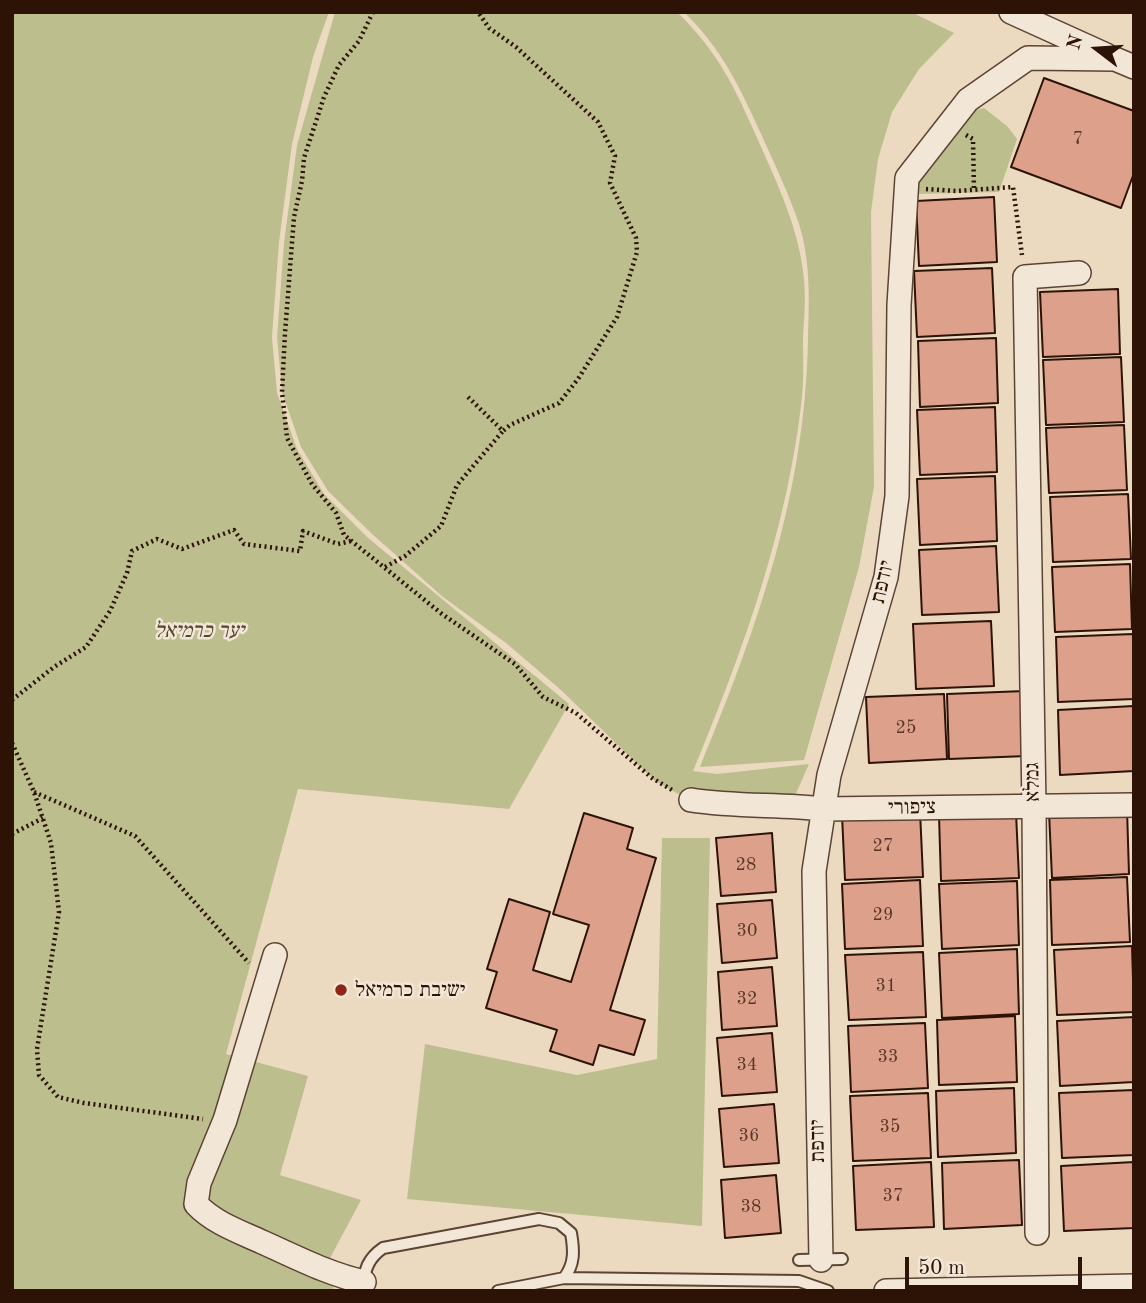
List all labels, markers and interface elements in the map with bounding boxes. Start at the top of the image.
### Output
north arrow [1062,14,1132,84]
text: N [1065,33,1088,52]
house number: 7 [1073,128,1083,150]
street label: יודפת [866,558,900,606]
park label: יער כרמיאל [154,618,244,644]
house number: 25 [896,717,916,739]
street label: גמלא [1020,762,1046,802]
street label: ציפורי [888,795,936,821]
house number: 27 [873,835,893,857]
house number: 28 [736,854,756,876]
house number: 29 [873,904,893,926]
house number: 30 [737,920,757,942]
house number: 31 [876,975,896,997]
place label: ישיבת כרמיאל [355,977,466,1003]
marker: ישיבת כרמיאל [333,982,349,998]
house number: 32 [737,988,757,1010]
house number: 33 [878,1046,898,1068]
house number: 34 [737,1054,757,1076]
house number: 35 [880,1116,900,1138]
street label: יודפת [805,1119,831,1163]
house number: 36 [739,1125,759,1147]
house number: 37 [883,1185,903,1207]
house number: 38 [741,1196,761,1218]
scale bar [908,1244,1085,1288]
text: 50 m [918,1258,965,1279]

